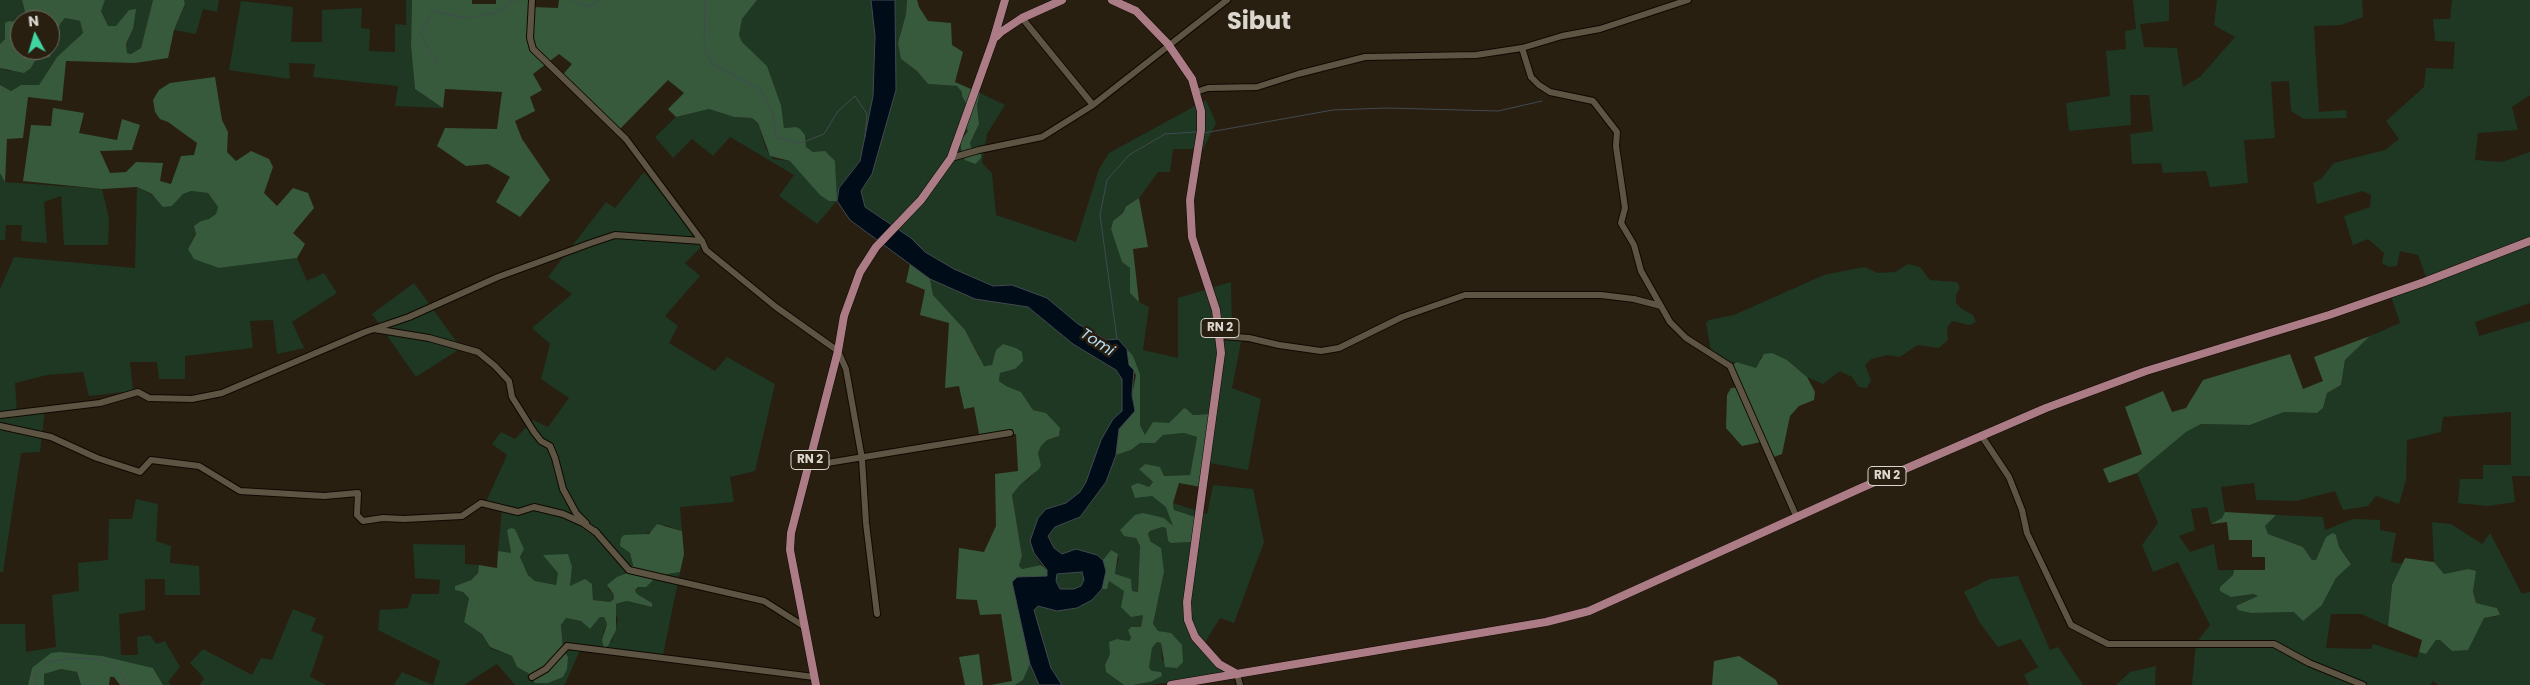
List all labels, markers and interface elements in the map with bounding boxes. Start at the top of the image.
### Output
district label: Sibut [1227,9,1291,37]
north arrow [10,10,60,60]
text: N [27,11,40,32]
road number: RN 2 [1201,318,1239,338]
water label: Tomi [1077,325,1117,361]
road number: RN 2 [791,450,829,470]
road number: RN 2 [1868,466,1906,486]

